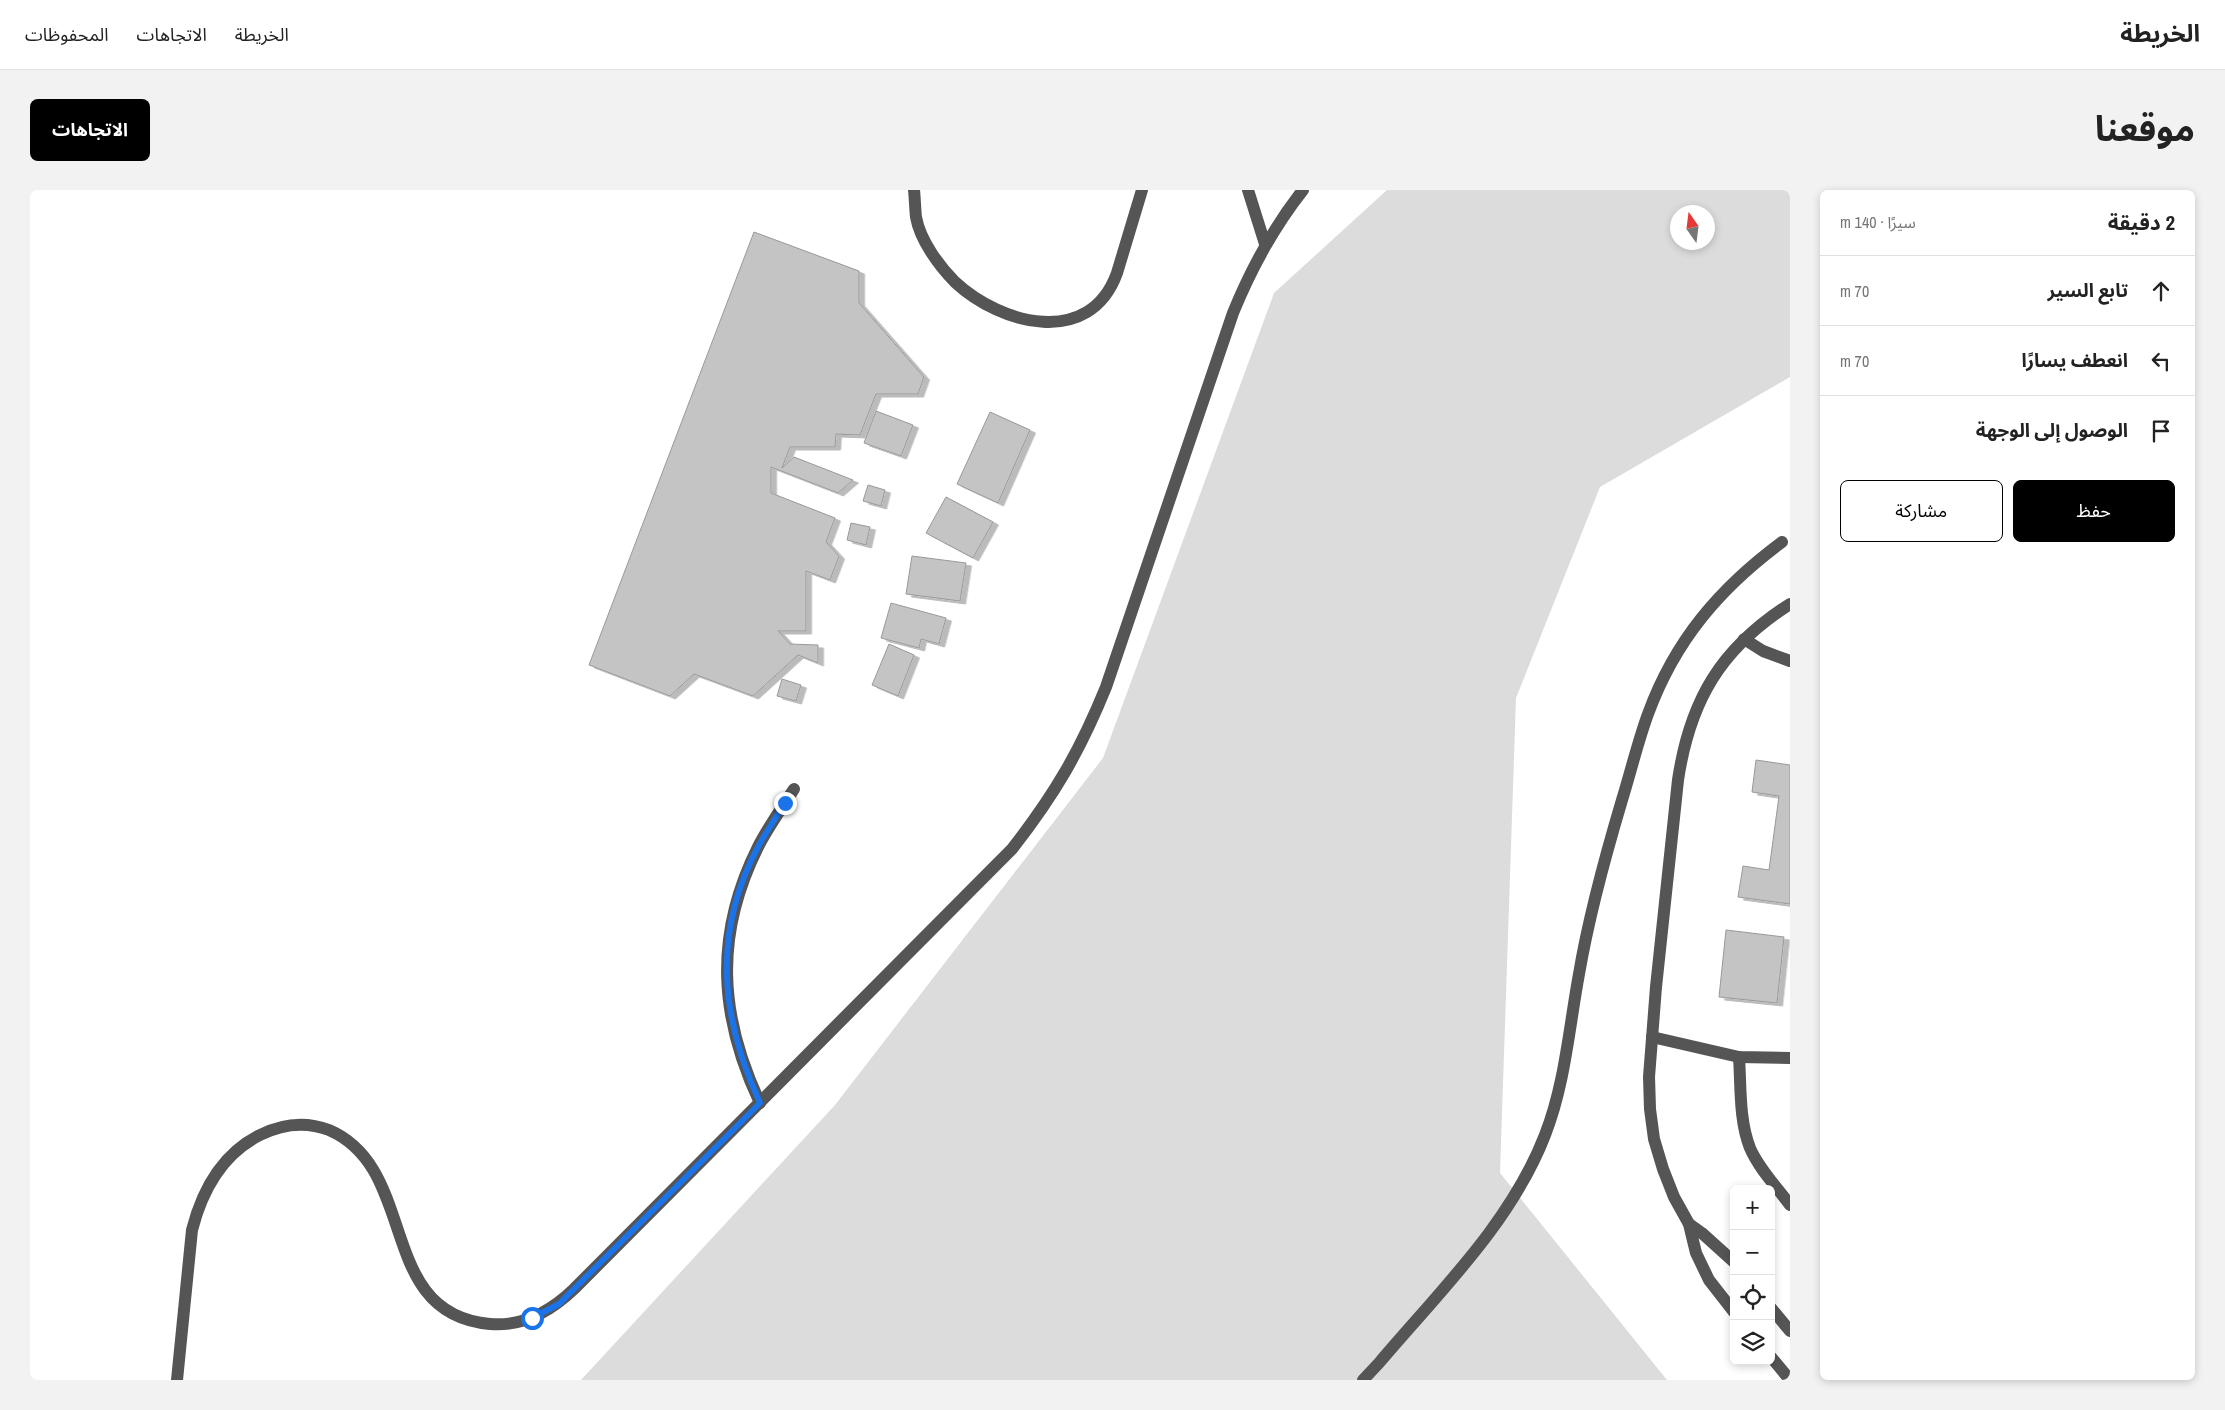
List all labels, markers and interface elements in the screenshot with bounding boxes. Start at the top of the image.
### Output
text: الخريطة [2120,17,2200,49]
text: المحفوظات [25,22,109,47]
text: الاتجاهات [137,22,207,47]
text: الخريطة [235,22,289,47]
button: الاتجاهات [30,99,150,161]
text: موقعنا [2095,105,2195,152]
north arrow [1670,205,1715,250]
text: 2 دقيقة [2108,208,2175,237]
text: سيرًا · 140 m [1840,211,1916,233]
text: تابع السير [2047,277,2128,303]
icon: ahead [2147,277,2175,305]
text: 70 m [1840,280,1869,302]
text: انعطف يسارًا [2022,347,2128,373]
icon: left [2147,347,2175,375]
text: 70 m [1840,350,1869,372]
text: الوصول إلى الوجهة [1976,417,2128,443]
icon: arrive [2147,417,2175,445]
button: مشاركة [1840,480,2003,542]
button: حفظ [2013,480,2175,542]
route end [774,792,797,815]
map controls [1730,1185,1775,1365]
button: + [1730,1185,1775,1230]
button: − [1730,1230,1775,1275]
button: locate [1730,1275,1775,1320]
route start [521,1307,544,1330]
button: layers [1730,1320,1775,1365]

